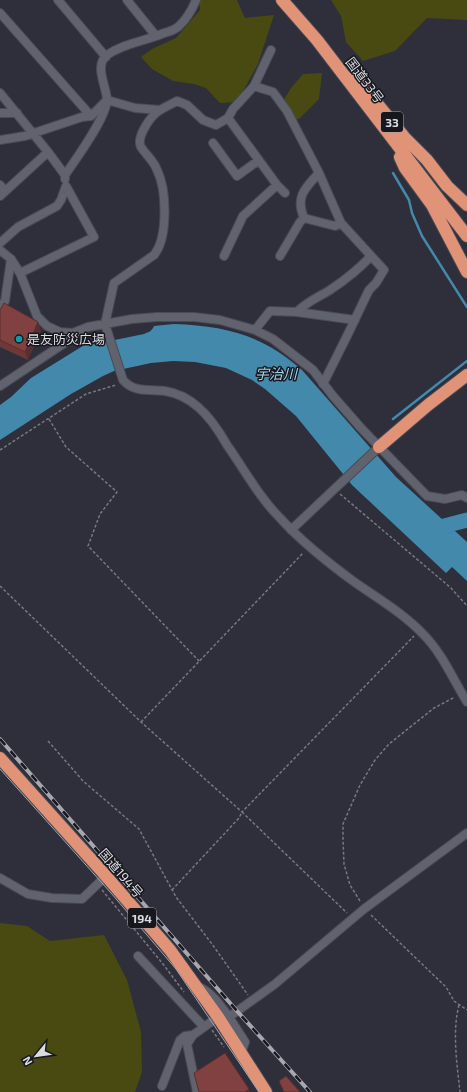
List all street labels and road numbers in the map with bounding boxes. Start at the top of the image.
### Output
street label: 国道33号 [343,54,387,106]
road number: 33 [381,112,403,132]
street label: 国道194号 [95,845,147,901]
road number: 194 [128,908,156,928]

